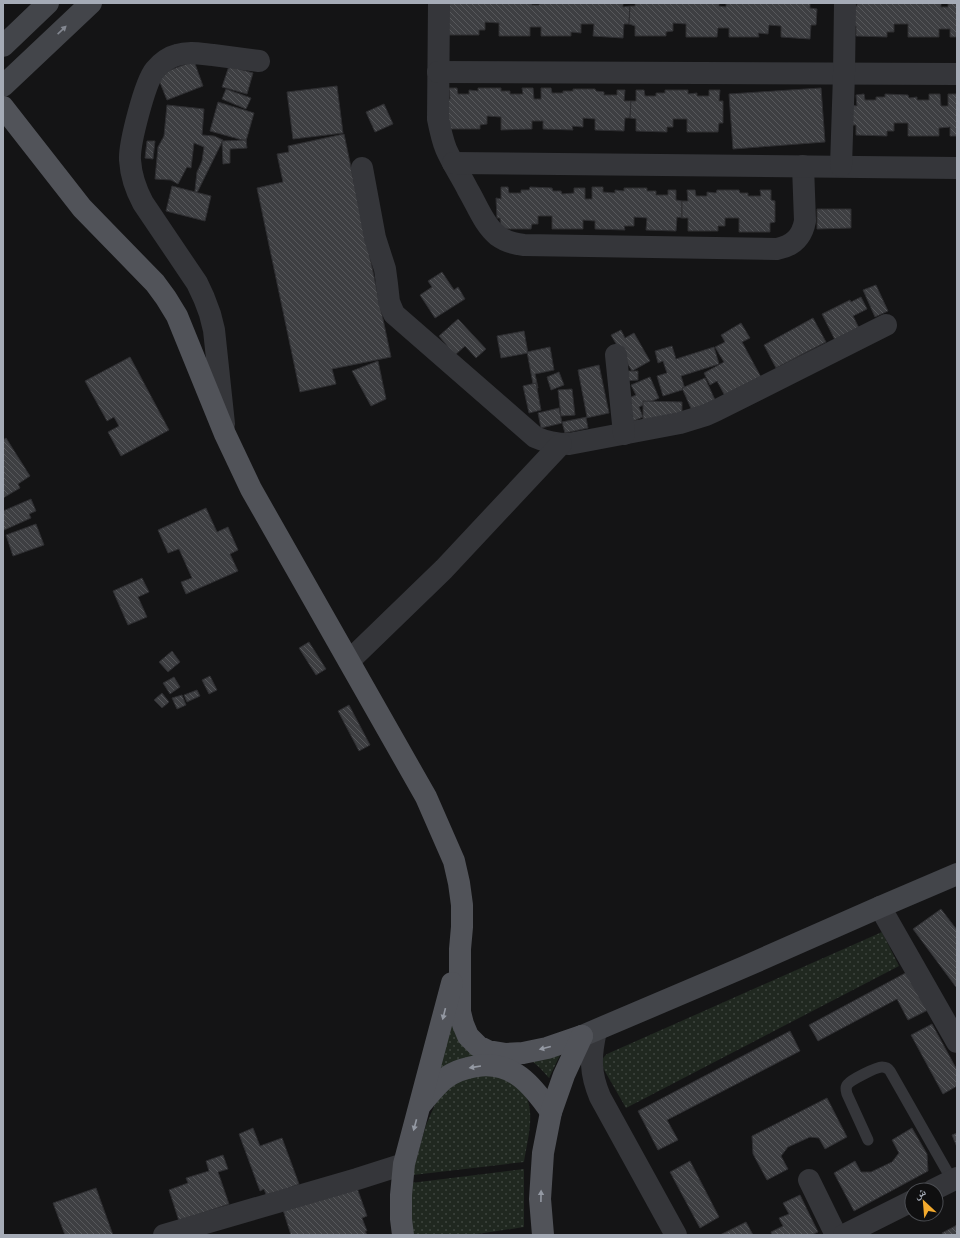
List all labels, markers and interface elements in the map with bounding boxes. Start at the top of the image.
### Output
one-way arrow [57,26,66,35]
one-way arrow [441,1008,447,1020]
one-way arrow [539,1046,551,1052]
one-way arrow [468,1064,481,1070]
one-way arrow [412,1120,418,1132]
north arrow [904,1182,944,1222]
text: ش [911,1184,929,1203]
one-way arrow [538,1189,544,1202]

